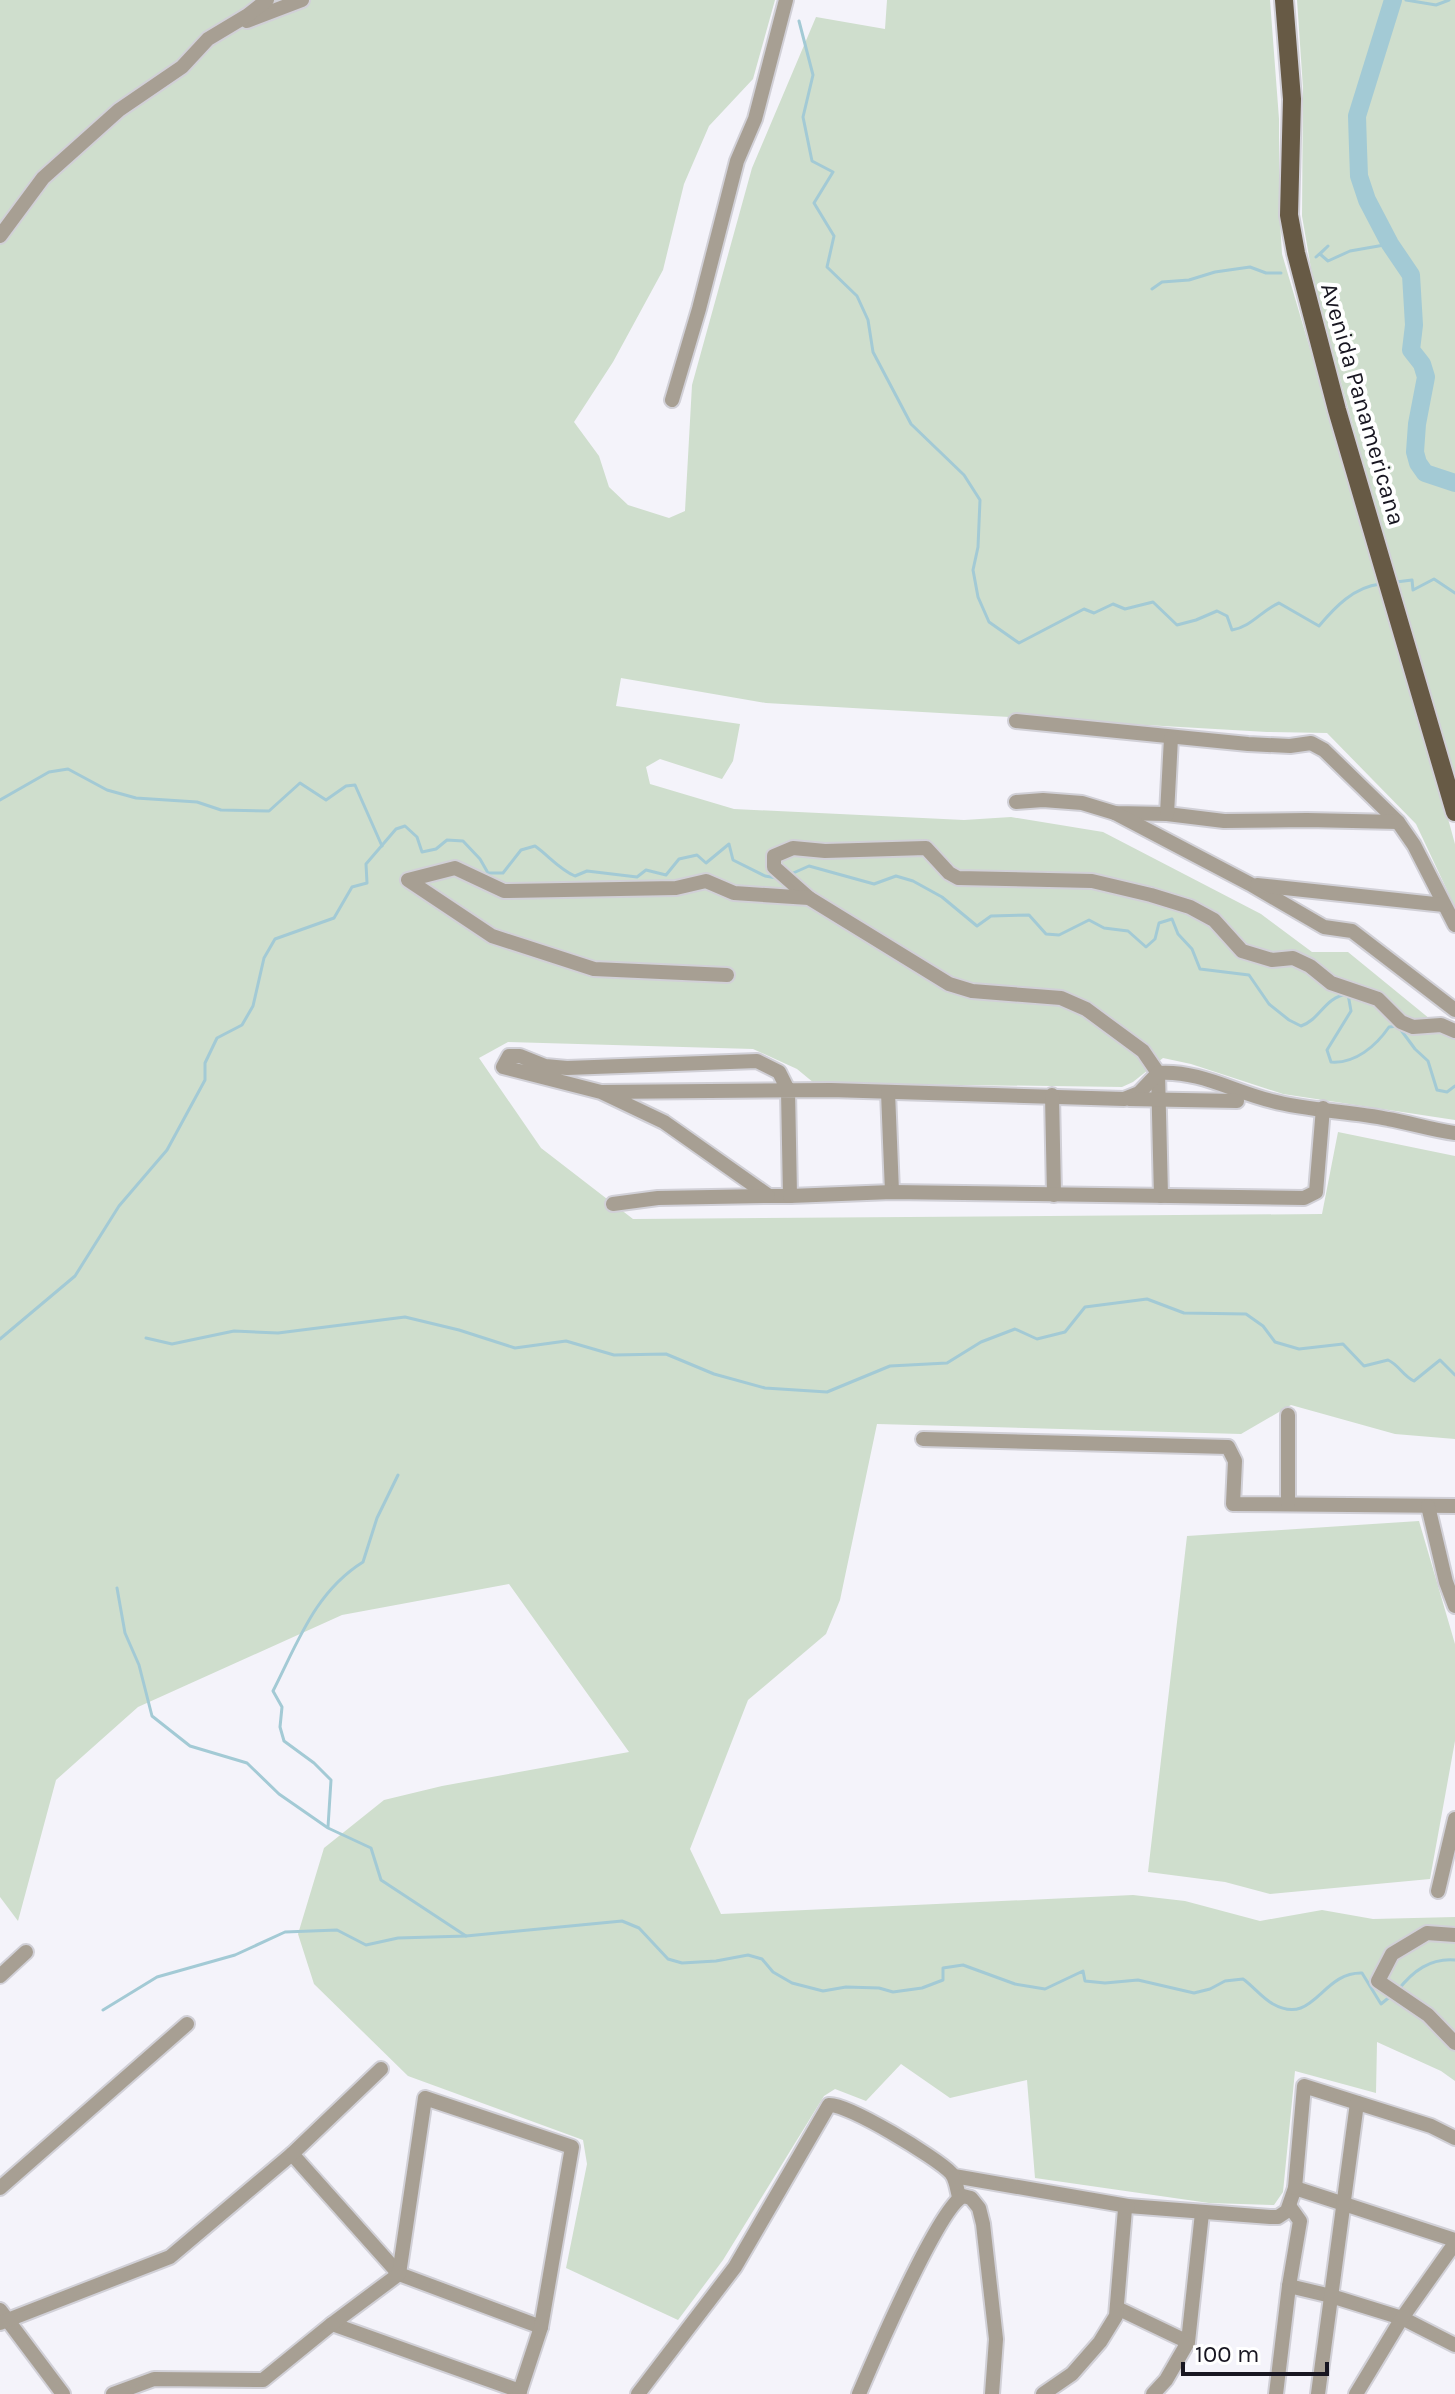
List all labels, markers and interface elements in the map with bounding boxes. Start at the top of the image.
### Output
street label: Avenida Panamericana [1315,280,1411,528]
scale bar [1183,2326,1327,2376]
text: 100 m [1195,2340,1260,2368]

